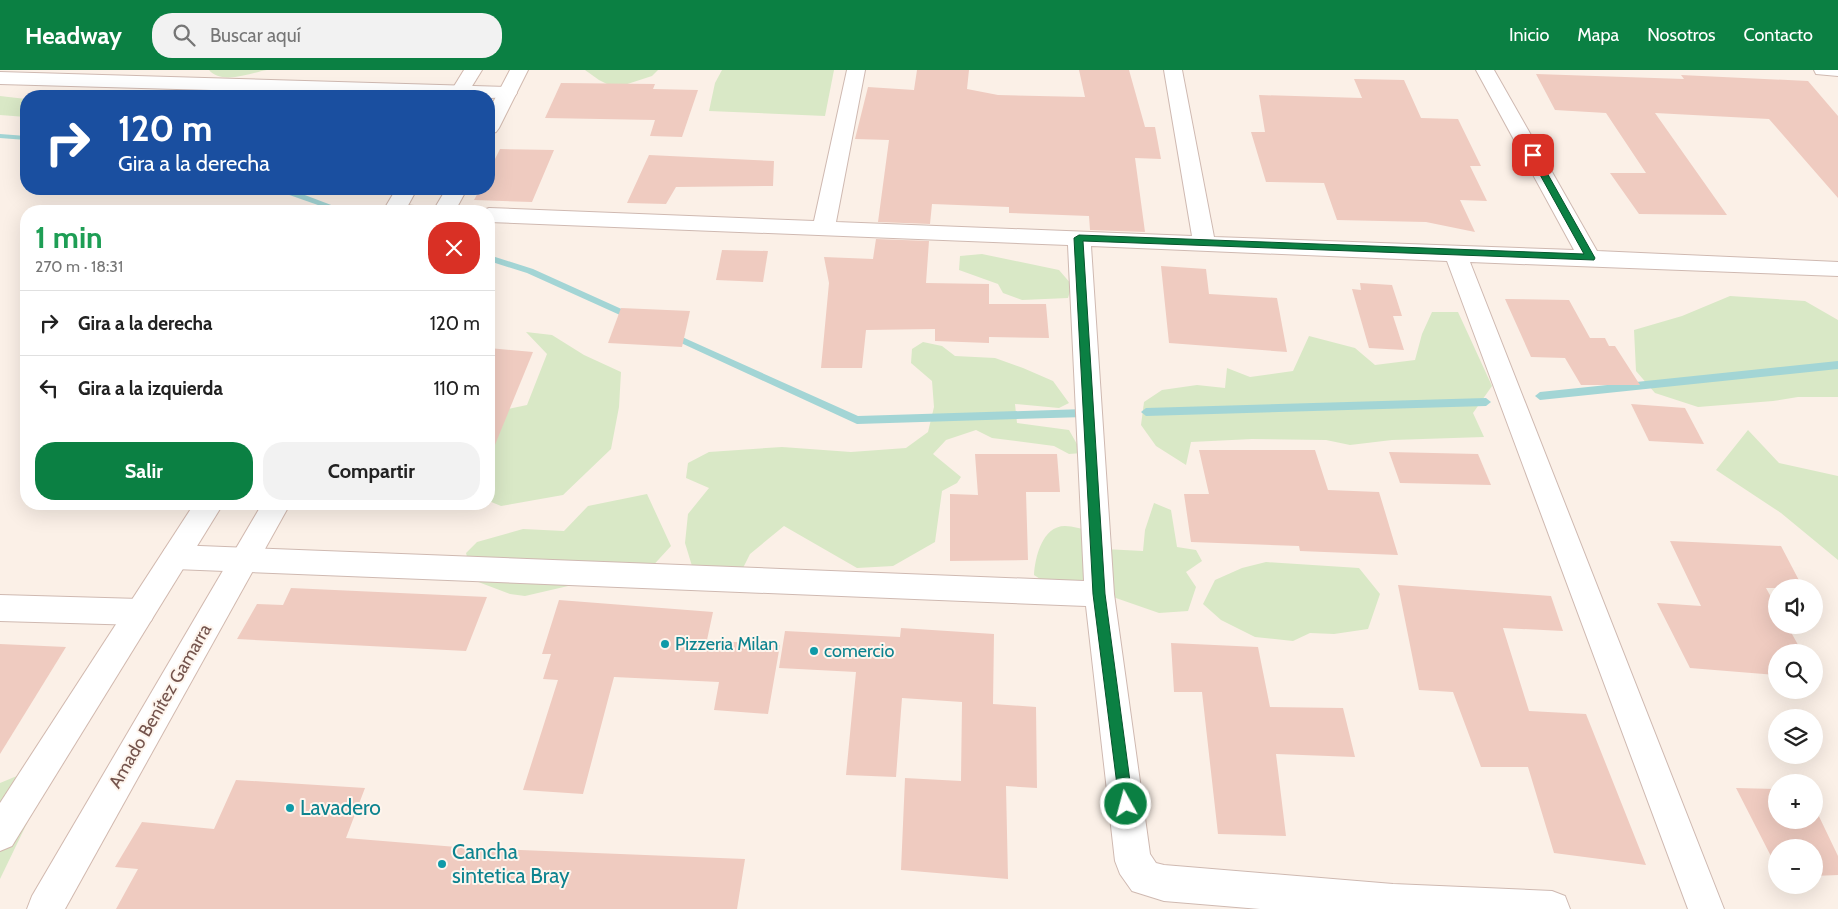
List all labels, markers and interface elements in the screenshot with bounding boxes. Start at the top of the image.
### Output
search box [152,13,502,58]
text: Headway [25,21,122,50]
icon: search [170,21,198,49]
text: Buscar aquí [210,24,301,47]
text: Inicio [1509,24,1549,46]
text: Mapa [1577,24,1619,46]
text: Nosotros [1647,24,1716,46]
text: Contacto [1744,24,1813,46]
text: 120 m [118,107,212,150]
icon: right [35,110,100,175]
pin [1512,134,1554,176]
icon: arrive [1519,141,1547,169]
text: Gira a la derecha [118,150,270,177]
text: 1 min [35,219,103,256]
button: close [428,222,480,274]
text: 270 m · 18:31 [35,257,123,276]
icon: right [35,309,63,337]
text: Gira a la derecha [78,312,213,335]
text: 120 m [430,312,480,335]
icon: left [35,374,63,402]
text: Gira a la izquierda [78,377,223,400]
text: 110 m [433,377,480,400]
button: Salir [35,442,253,500]
button: Compartir [263,442,480,500]
map controls [1768,579,1823,894]
button: sound [1768,579,1823,634]
street label: Amado Benítez Gamarra [104,620,216,792]
place label: Pizzeria Milan [675,633,778,655]
marker: Pizzeria Milan [659,638,671,650]
place label: comercio [824,640,894,662]
button: search [1768,644,1823,699]
marker: comercio [808,645,820,657]
button: layers [1768,709,1823,764]
button: + [1768,774,1823,829]
position arrow [1099,777,1151,829]
place label: Lavadero [300,795,381,820]
marker: Lavadero [284,802,296,814]
place label: Cancha sintetica Bray [452,839,570,888]
button: − [1768,839,1823,894]
marker: Cancha sintetica Bray [436,858,448,870]

